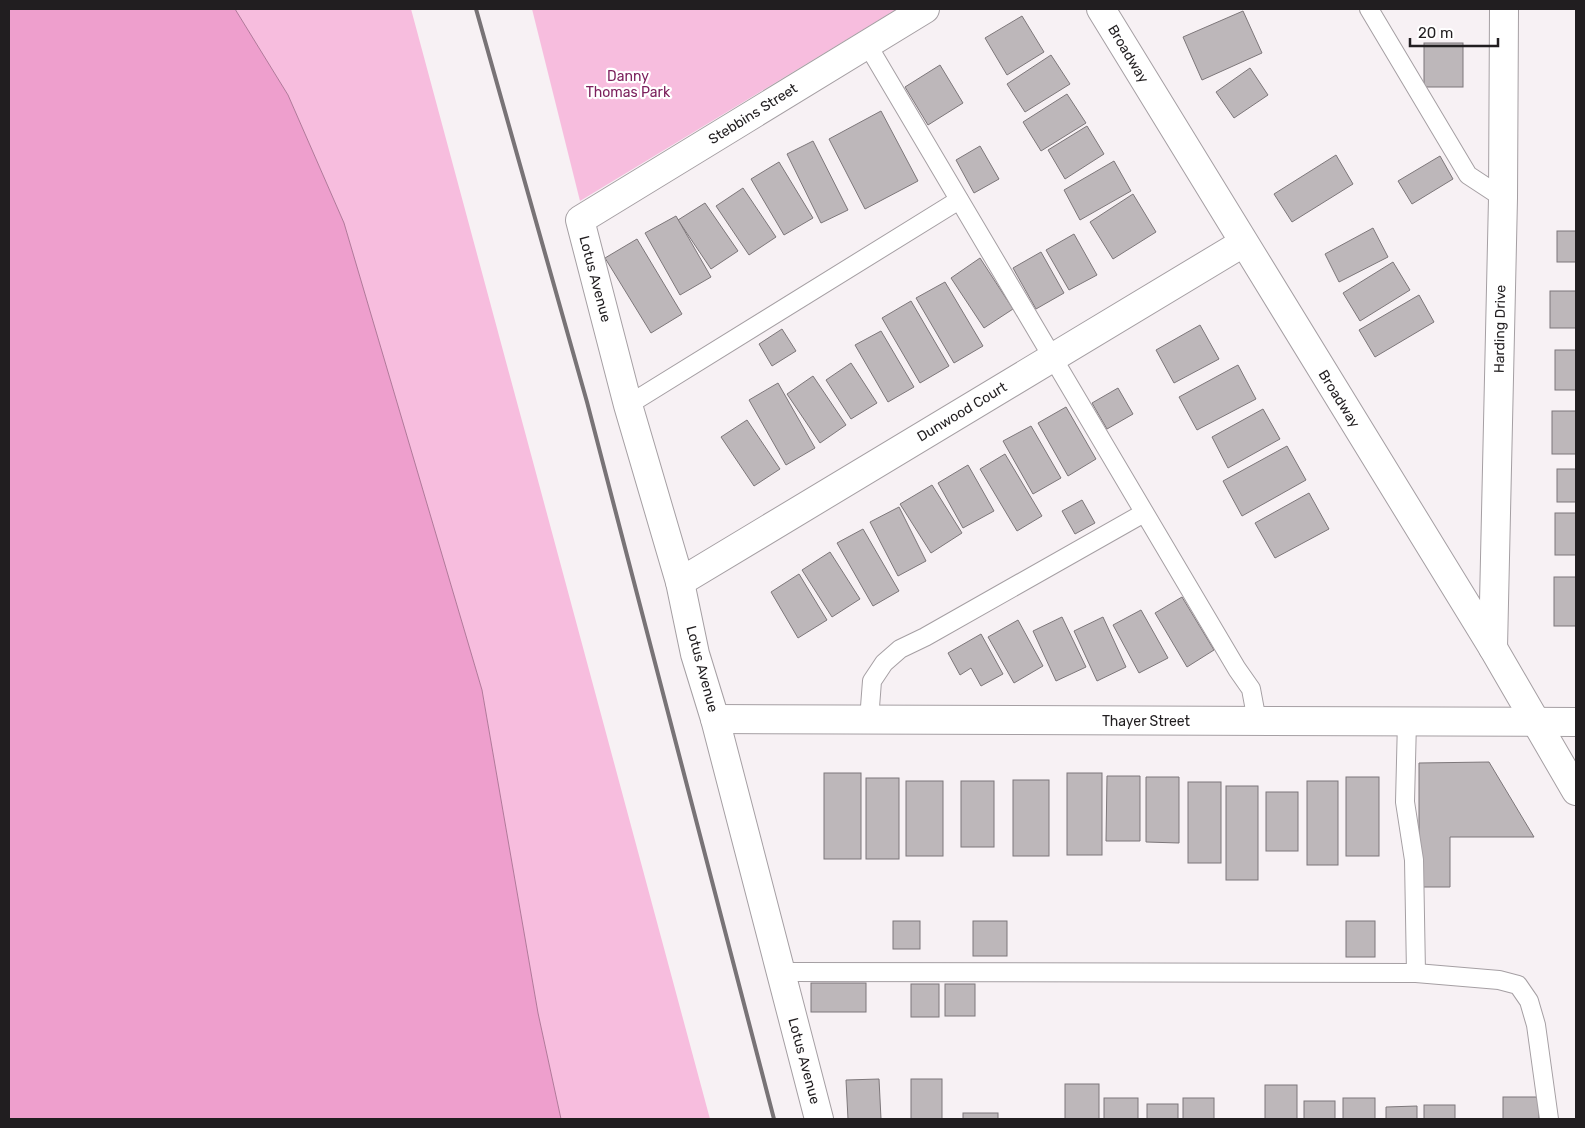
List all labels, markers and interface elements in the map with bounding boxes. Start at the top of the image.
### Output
scale bar [1410,15,1498,47]
street label: Broadway [1104,22,1152,86]
text: 20 m [1418,24,1453,42]
park label: Danny Thomas Park [586,68,671,101]
street label: Stebbins Street [705,80,801,148]
street label: Lotus Avenue [575,234,615,324]
street label: Harding Drive [1491,284,1509,373]
street label: Broadway [1315,367,1364,431]
street label: Dunwood Court [914,378,1011,446]
street label: Lotus Avenue [682,624,722,714]
street label: Thayer Street [1102,713,1191,730]
street label: Lotus Avenue [784,1016,824,1106]

